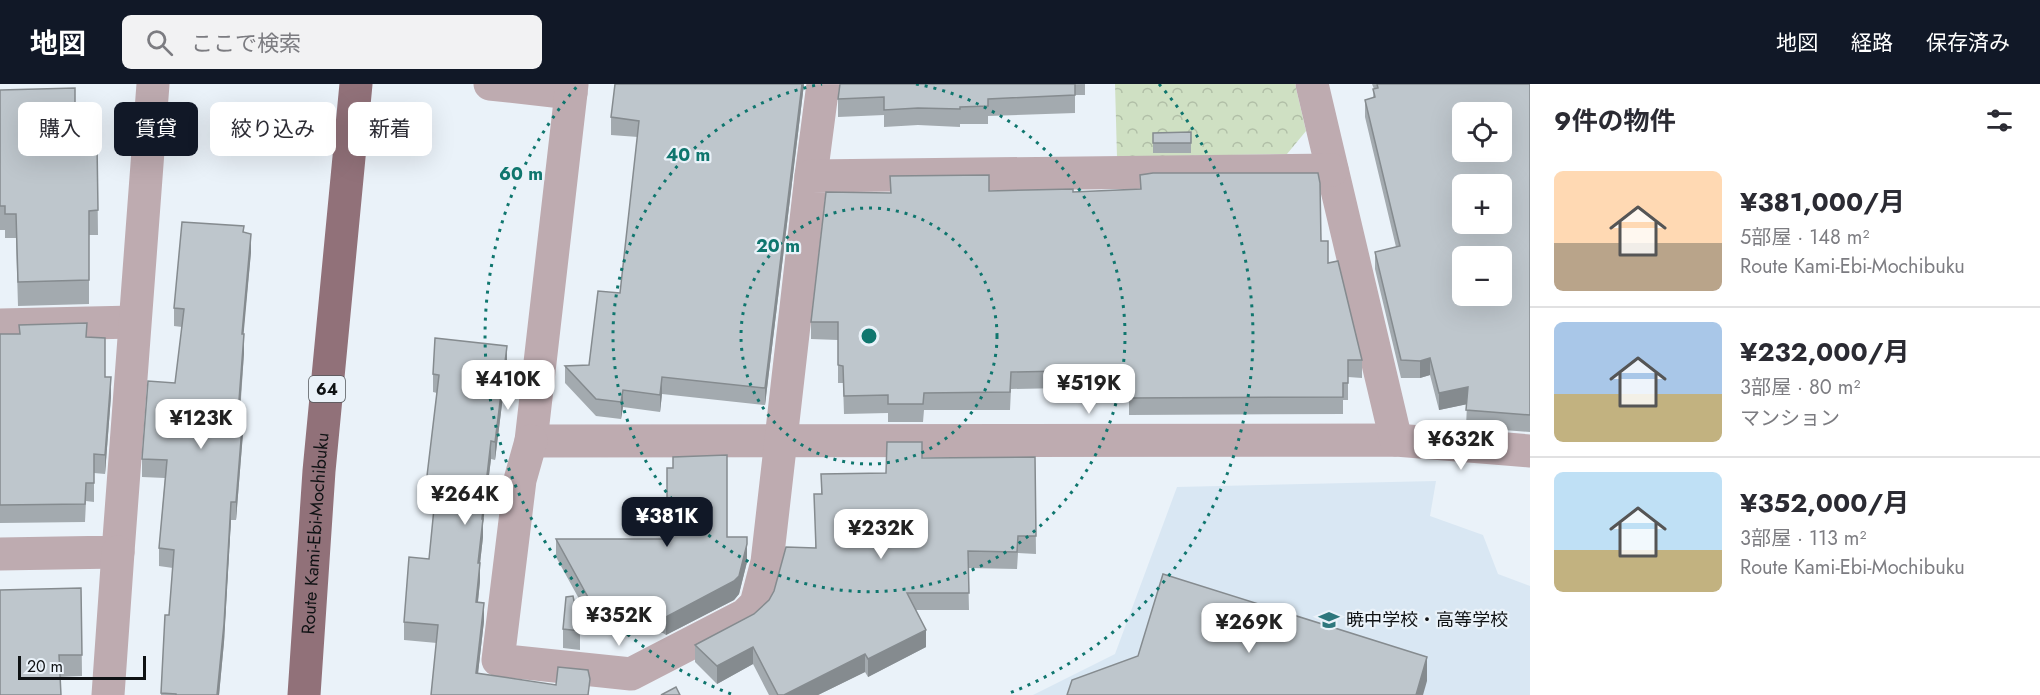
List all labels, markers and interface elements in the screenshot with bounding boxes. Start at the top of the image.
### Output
search box [122,15,542,69]
text: 地図 [30,23,86,64]
icon: search [143,26,176,59]
text: ここで検索 [191,27,301,59]
text: 地図 [1776,28,1818,58]
text: 経路 [1851,28,1893,58]
text: 保存済み [1926,28,2010,58]
chip: 購入 [18,102,102,156]
chip: 賃貸 [114,102,198,156]
chip: 絞り込み [210,102,336,156]
chip: 新着 [348,102,432,156]
map controls [1452,102,1512,306]
button: locate [1452,102,1512,162]
text: 9件の物件 [1554,102,1675,140]
icon: filters [1983,104,2016,137]
text: 40 m [666,142,710,168]
text: 60 m [499,161,543,187]
button: + [1452,174,1512,234]
text: ¥381,000/月 [1740,183,1905,221]
icon: home [1602,195,1674,267]
text: 5部屋 · 148 m² [1740,223,1869,252]
text: 20 m [756,233,800,259]
button: − [1452,246,1512,306]
text: Route Kami-Ebi-Mochibuku [1740,252,1965,281]
centre of rings [859,326,879,346]
text: ¥232,000/月 [1740,333,1910,371]
icon: home [1602,346,1674,418]
pin: ¥410K [466,360,550,411]
pin: ¥519K [1047,364,1131,415]
text: ¥410K [476,365,540,394]
text: ¥519K [1057,369,1121,398]
text: 3部屋 · 80 m² [1740,373,1860,402]
road number: 64 [309,376,345,402]
pin: ¥123K [159,399,243,450]
text: ¥123K [169,404,233,433]
text: マンション [1740,404,1840,433]
pin: ¥632K [1419,420,1503,471]
text: ¥632K [1428,425,1494,454]
street label: Route Kami-Ebi-Mochibuku [295,431,336,635]
pin: ¥264K [423,475,507,526]
text: ¥264K [431,480,499,509]
text: ¥352,000/月 [1740,484,1909,522]
icon: home [1602,496,1674,568]
pin: ¥381K [625,497,709,548]
text: ¥381K [636,502,698,531]
pin: ¥232K [839,509,923,560]
text: ¥232K [848,514,914,543]
text: 3部屋 · 113 m² [1740,524,1866,553]
text: Route Kami-Ebi-Mochibuku [1740,553,1965,582]
pin: ¥352K [577,596,661,647]
text: ¥352K [586,601,652,630]
pin: ¥269K [1207,603,1291,654]
place label: 暁中学校・高等学校 [1346,607,1508,633]
text: ¥269K [1215,608,1283,637]
school or university icon: 暁中学校・高等学校 [1317,608,1341,632]
scale bar [18,653,146,680]
text: 20 m [27,655,63,678]

